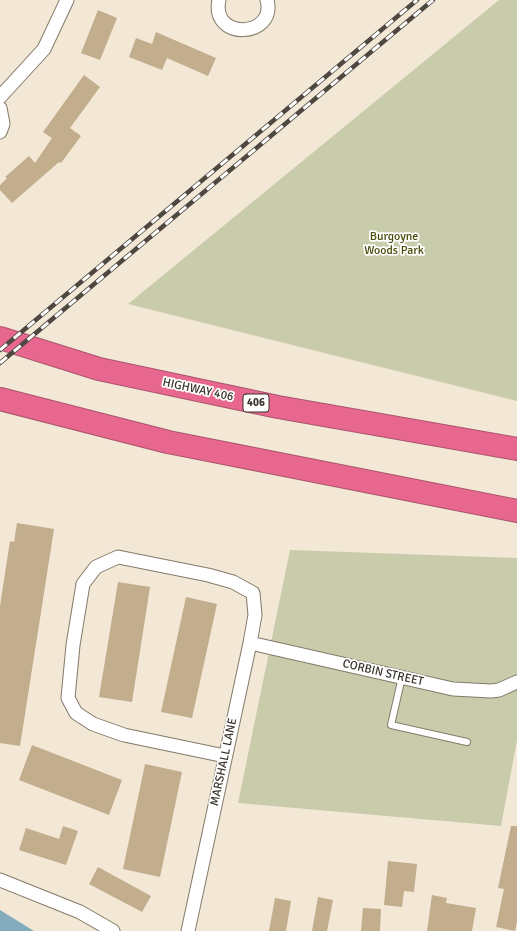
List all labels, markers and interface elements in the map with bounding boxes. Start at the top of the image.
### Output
park label: Burgoyne Woods Park [364,230,424,258]
street label: HIGHWAY 406 [161,375,235,405]
road number: 406 [243,394,269,412]
street label: CORBIN STREET [341,657,425,689]
street label: MARSHALL LANE [208,717,240,807]

